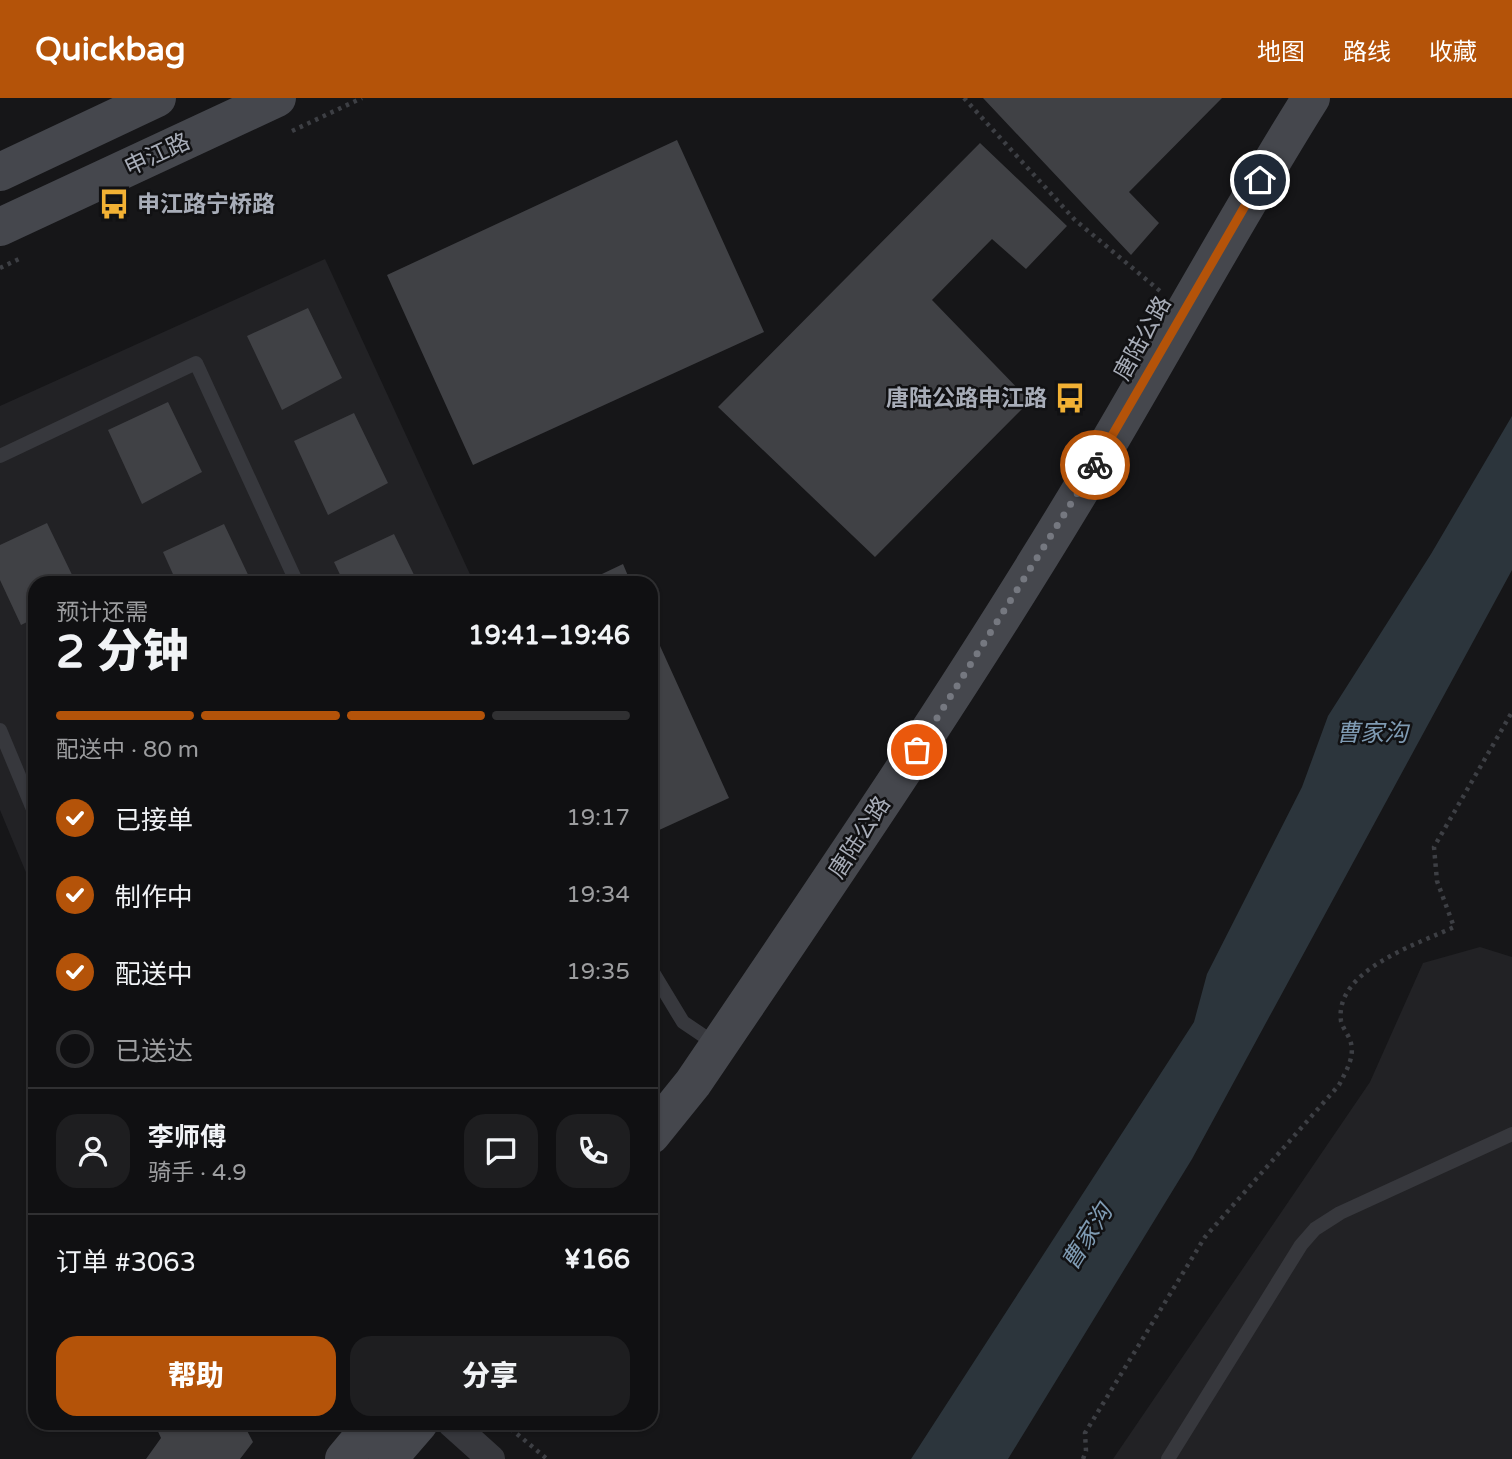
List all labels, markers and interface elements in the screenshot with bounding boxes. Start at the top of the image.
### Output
text: Quickbag [35,30,186,69]
text: 地图 [1257,38,1305,67]
text: 路线 [1343,38,1391,67]
text: 收藏 [1429,38,1477,67]
street label: 申江路 [120,128,195,182]
pin [1230,150,1290,210]
icon: home [1241,161,1279,199]
bus stop icon: 申江路宁桥路 [97,187,131,221]
place label: 申江路宁桥路 [137,191,275,219]
street label: 唐陆公路 [1108,291,1177,386]
bus stop icon: 唐陆公路申江路 [1053,381,1087,415]
place label: 唐陆公路申江路 [886,385,1047,413]
courier [1060,430,1130,500]
icon: bike [1076,446,1114,484]
text: 预计还需 [56,599,148,627]
text: 19:41–19:46 [468,620,630,651]
text: 2 分钟 [56,625,189,680]
water label: 曹家沟 [1336,719,1411,748]
pin [887,720,947,780]
icon: bag [898,731,936,769]
text: 配送中 · 80 m [56,736,199,764]
street label: 唐陆公路 [823,791,897,884]
icon: check [56,799,94,837]
text: 19:17 [566,804,630,832]
text: 已接单 [115,805,193,836]
icon: check [56,876,94,914]
text: 19:34 [566,881,630,909]
text: 制作中 [115,882,193,913]
icon: check [56,953,94,991]
text: 19:35 [566,958,630,986]
text: 配送中 [115,959,193,990]
text: 已送达 [115,1036,193,1067]
button: person [56,1114,130,1188]
button: chat [464,1114,538,1188]
button: phone [556,1114,630,1188]
text: 李师傅 [148,1122,226,1153]
text: 骑手 · 4.9 [148,1159,247,1187]
water label: 曹家沟 [1056,1197,1120,1275]
text: ¥166 [564,1244,630,1275]
text: 订单 #3063 [56,1247,196,1278]
button: 帮助 [56,1336,336,1416]
button: 分享 [350,1336,630,1416]

